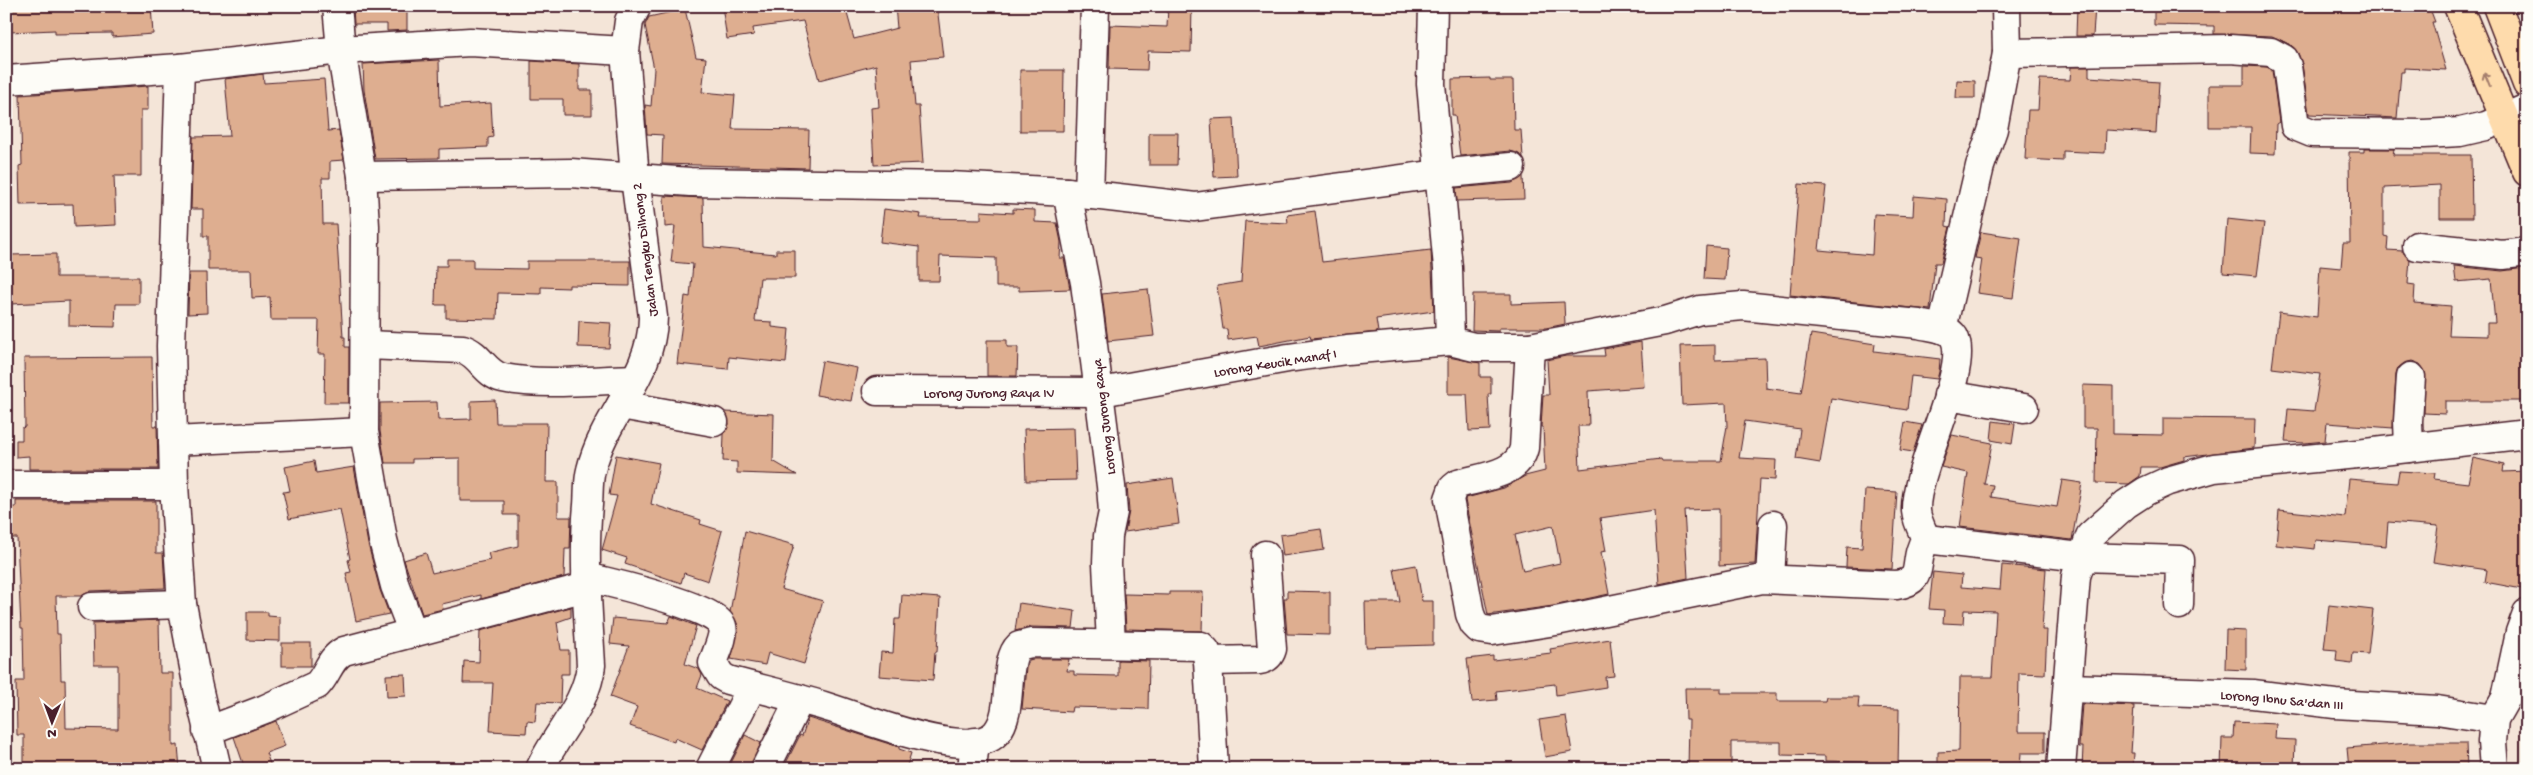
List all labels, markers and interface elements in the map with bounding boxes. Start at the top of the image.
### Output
one-way arrow [2482,72,2491,87]
street label: Jalan Tengku Dilhong 2 [630,182,663,317]
street label: Lorong Keucik Manaf I [1213,346,1338,383]
street label: Lorong Jurong Raya [1090,357,1121,476]
street label: Lorong Jurong Raya IV [924,386,1055,403]
street label: Lorong Ibnu Sa'dan III [2219,688,2344,715]
north arrow [28,698,78,748]
text: N [47,724,57,741]

